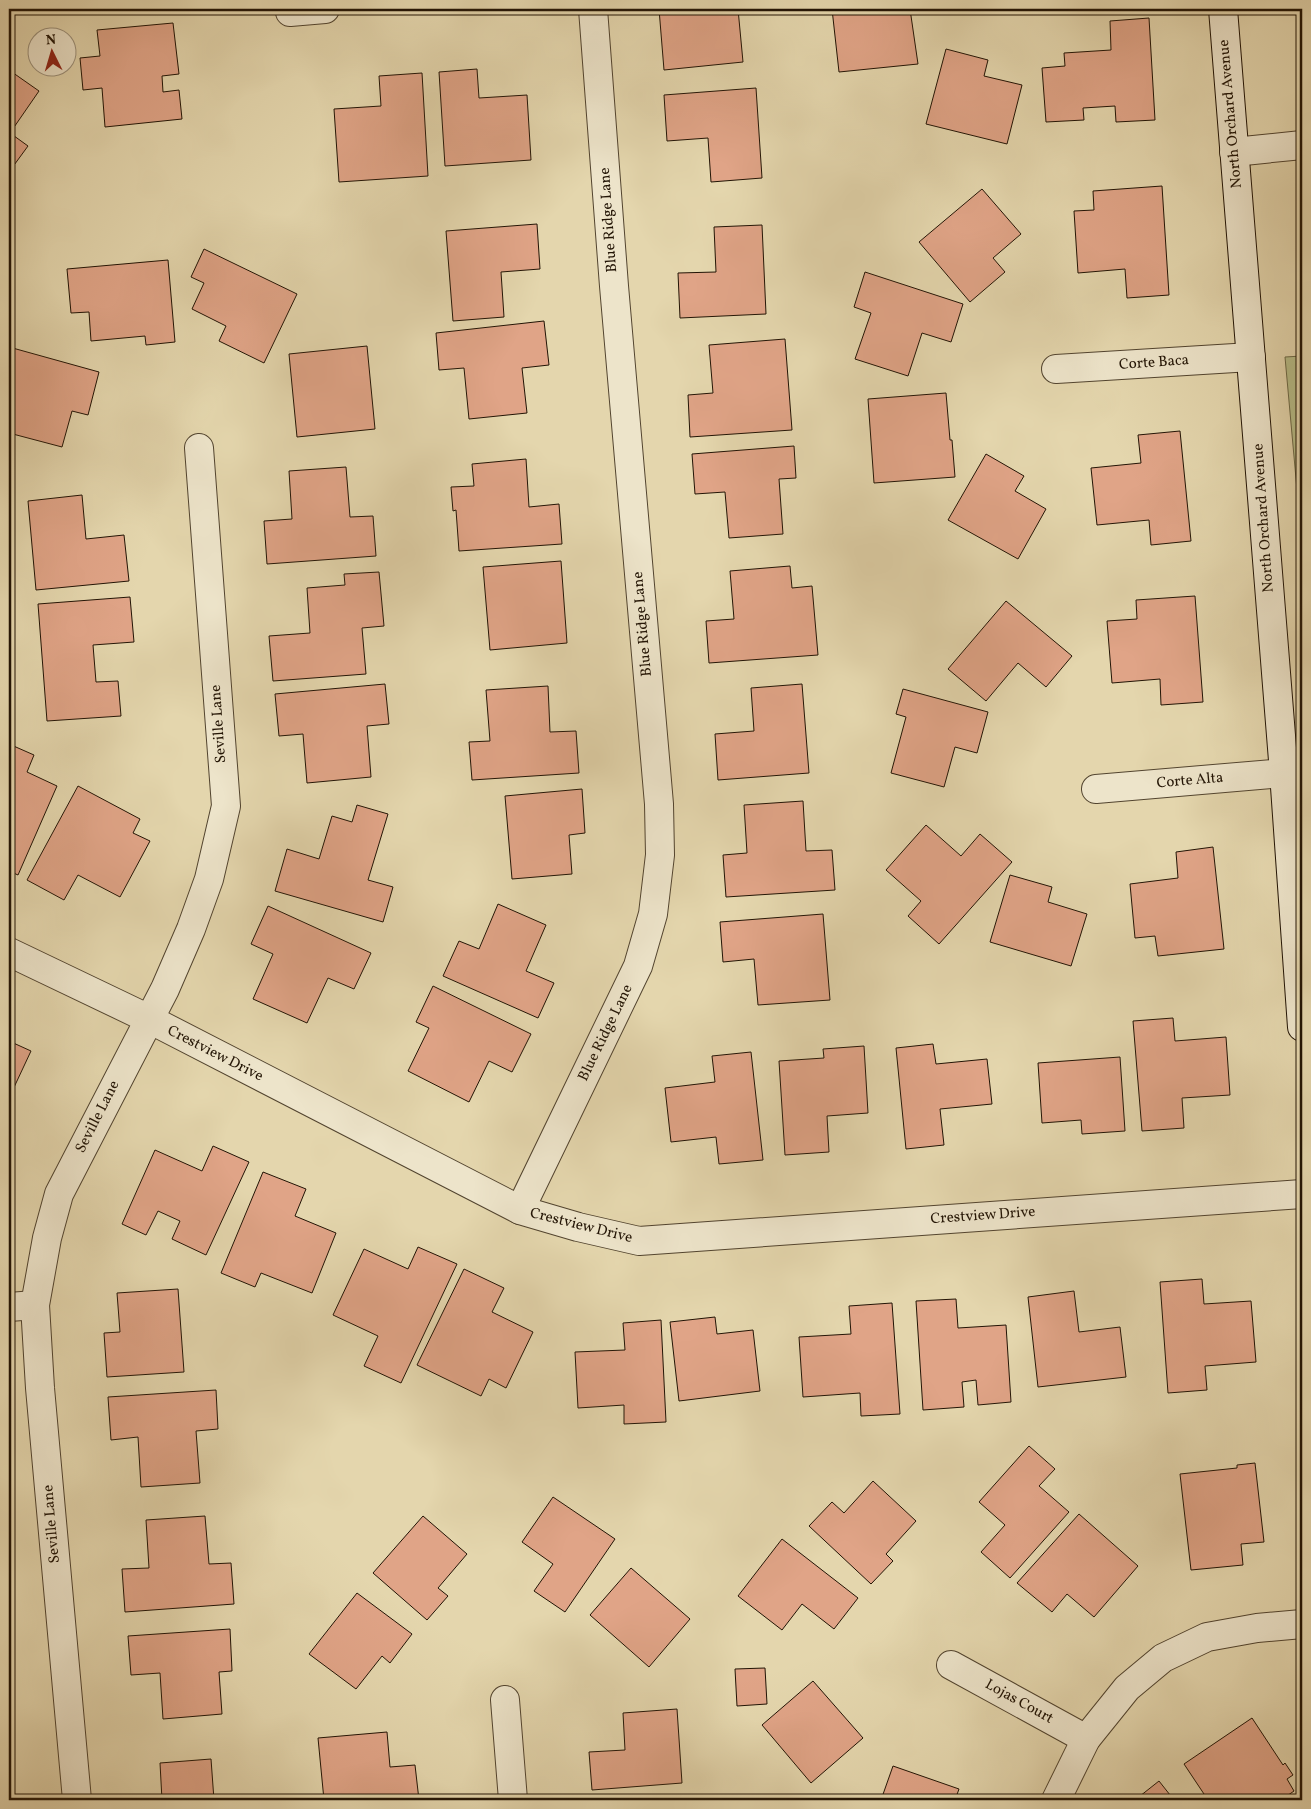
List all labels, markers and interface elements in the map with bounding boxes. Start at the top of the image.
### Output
north arrow [28,28,78,78]
text: N [45,31,57,50]
street label: North Orchard Avenue [1214,39,1248,189]
street label: Blue Ridge Lane [595,167,623,273]
street label: Corte Baca [1118,350,1190,376]
street label: North Orchard Avenue [1248,443,1280,593]
street label: Blue Ridge Lane [628,571,658,677]
street label: Seville Lane [206,684,232,764]
street label: Corte Alta [1156,768,1224,794]
street label: Blue Ridge Lane [573,981,639,1085]
street label: Crestview Drive [163,1021,267,1087]
street label: Seville Lane [71,1077,125,1157]
street label: Crestview Drive [930,1202,1036,1230]
street label: Crestview Drive [527,1203,635,1249]
street label: Seville Lane [38,1484,66,1564]
street label: Lojas Court [981,1675,1057,1729]

